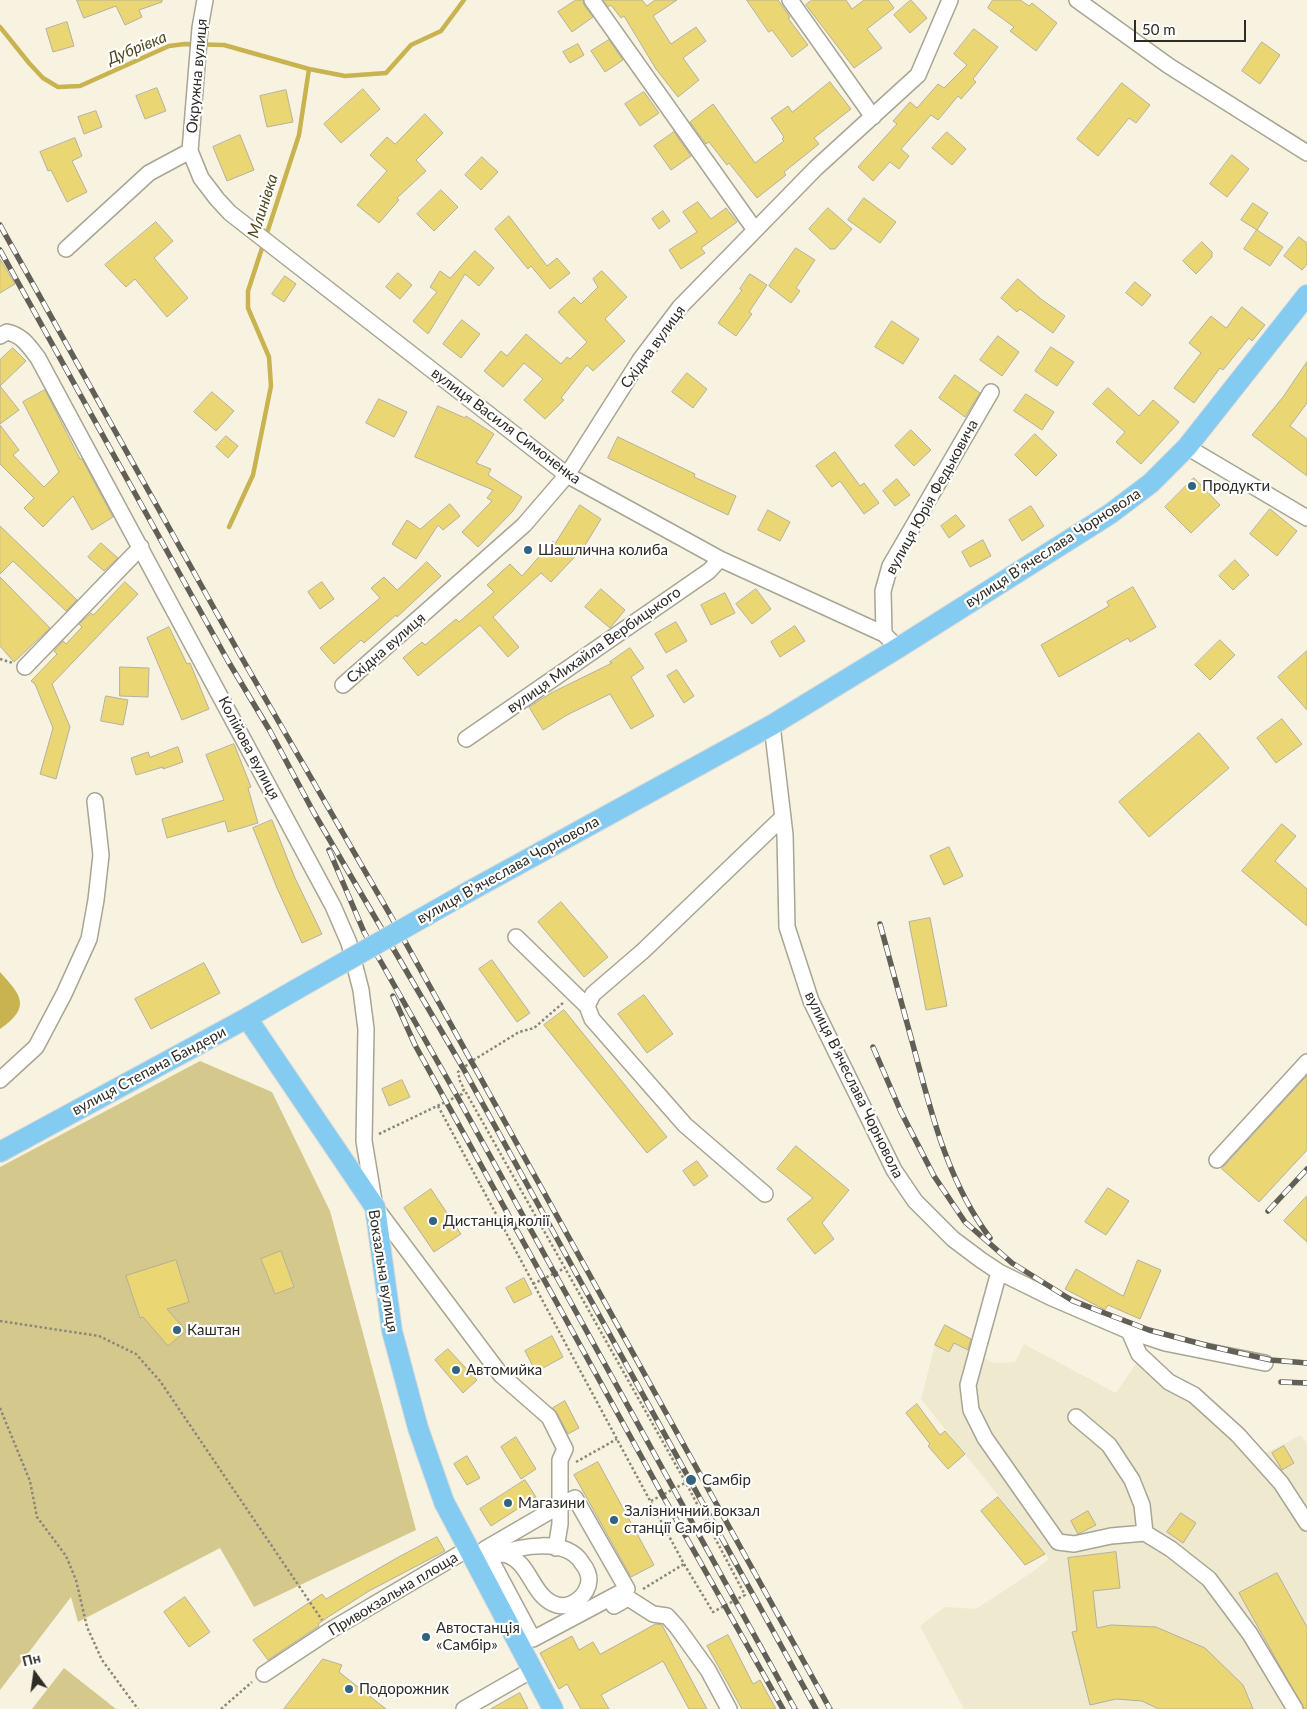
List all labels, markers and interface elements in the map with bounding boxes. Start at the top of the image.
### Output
scale bar [1137,10,1250,42]
street label: Окружна вулиця [183,18,211,134]
text: 50 m [1142,20,1176,38]
water label: Дубрівка [104,27,170,69]
water label: Млинівка [244,172,282,240]
street label: Східна вулиця [617,302,689,392]
street label: вулиця Василя Симоненка [428,364,584,488]
street label: вулиця Юрія Федьковича [882,417,982,577]
place label: Продукти [1202,477,1270,495]
marker: Продукти [1186,480,1198,492]
street label: вулиця Вʼячеслава Чорновола [962,484,1144,612]
place label: Шашлична колиба [538,541,668,559]
marker: Шашлична колиба [522,544,534,556]
street label: вулиця Михайла Вербицького [504,583,684,717]
street label: Східна вулиця [343,609,429,687]
street label: Колійова вулиця [214,693,284,803]
street label: вулиця Вʼячеслава Чорновола [414,812,602,928]
street label: вулиця Вʼячеслава Чорновола [801,989,907,1181]
street label: вулиця Степана Бандери [69,1023,229,1119]
street label: Вокзальна вулиця [364,1208,402,1334]
place label: Дистанція колії [443,1212,550,1230]
marker: Дистанція колії [427,1215,439,1227]
place label: Каштан [187,1321,240,1339]
marker: Каштан [171,1324,183,1336]
place label: Автомийка [466,1361,542,1379]
marker: Автомийка [450,1364,462,1376]
place label: Самбір [702,1471,751,1489]
marker: Самбір [684,1473,698,1487]
place label: Магазини [518,1494,585,1512]
marker: Магазини [502,1497,514,1509]
place label: Залізничний вокзал станції Самбір [624,1502,760,1537]
marker: Залізничний вокзал станції Самбір [608,1514,620,1526]
street label: Привокзальна площа [325,1548,461,1640]
place label: Автостанція «Самбір» [436,1619,520,1654]
marker: Автостанція «Самбір» [420,1631,432,1643]
text: Пн [20,1648,42,1669]
north arrow [10,1649,60,1699]
place label: Подорожник [359,1680,449,1698]
marker: Подорожник [343,1683,355,1695]

